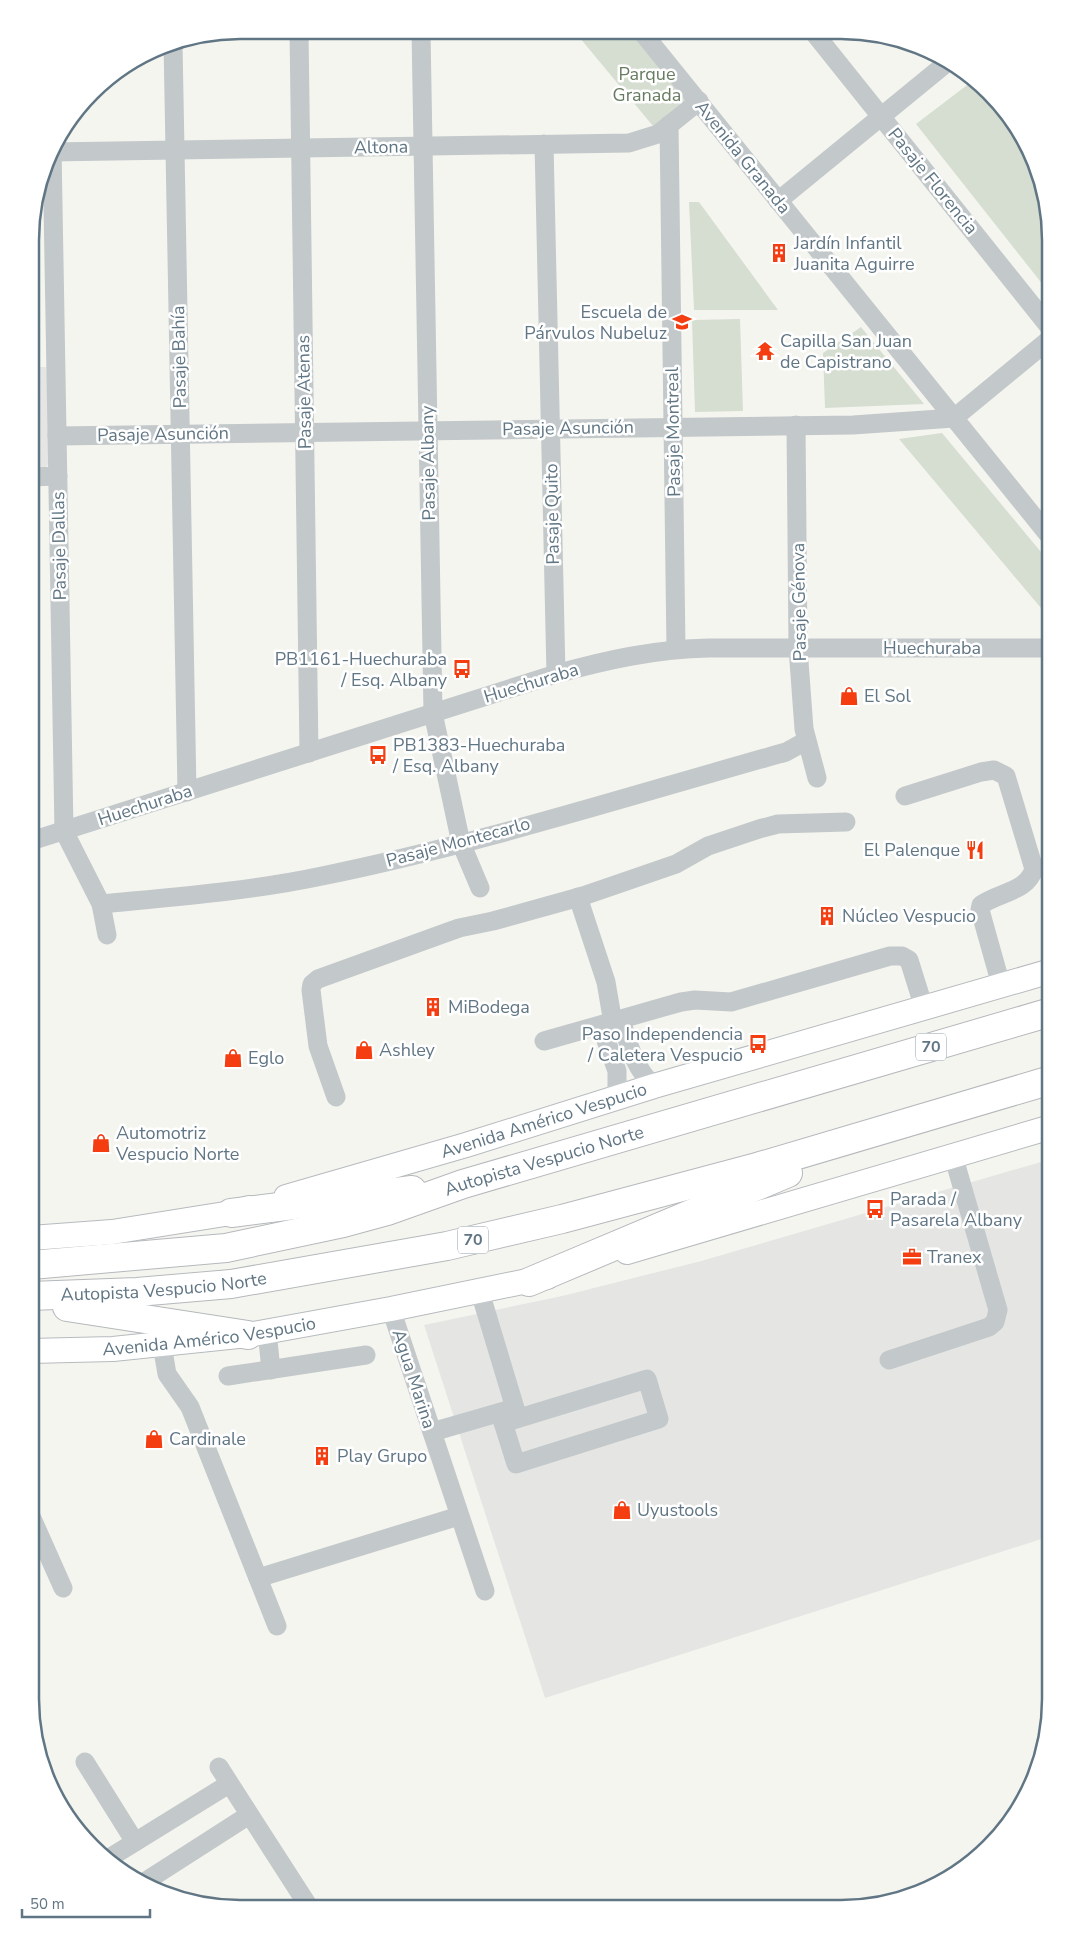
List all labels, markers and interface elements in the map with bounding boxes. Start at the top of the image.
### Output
park label: Parque Granada [613,62,681,107]
street label: Avenida Granada [690,95,796,219]
street label: Pasaje Florencia [883,123,983,239]
street label: Altona [354,135,408,159]
place label: Jardín Infantil Juanita Aguirre [793,231,915,276]
building icon: Jardín Infantil Juanita Aguirre [768,242,790,264]
place label: Escuela de Párvulos Nubeluz [524,300,667,345]
street label: Pasaje Bahía [166,305,192,409]
school or university icon: Escuela de Párvulos Nubeluz [671,311,693,333]
place label: Capilla San Juan de Capistrano [780,329,912,374]
street label: Pasaje Atenas [291,335,317,449]
temple icon: Capilla San Juan de Capistrano [754,340,776,362]
street label: Pasaje Montreal [660,366,686,497]
street label: Pasaje Albany [415,405,441,521]
street label: Pasaje Asunción [502,415,634,441]
street label: Pasaje Asunción [97,421,229,447]
street label: Pasaje Quito [539,463,565,565]
street label: Pasaje Dallas [46,491,72,601]
street label: Pasaje Génova [786,543,812,661]
street label: Huechuraba [883,636,981,660]
place label: PB1161-Huechuraba / Esq. Albany [275,647,448,692]
street label: Huechuraba [481,657,581,709]
bus stop icon: PB1161-Huechuraba / Esq. Albany [451,658,473,680]
place label: El Sol [864,684,912,708]
shop icon: El Sol [838,685,860,707]
place label: PB1383-Huechuraba / Esq. Albany [392,733,565,778]
bus stop icon: PB1383-Huechuraba / Esq. Albany [367,744,389,766]
street label: Huechuraba [95,778,195,832]
street label: Pasaje Montecarlo [383,811,533,873]
place label: El Palenque [864,838,960,862]
restaurant icon: El Palenque [964,839,986,861]
place label: Núcleo Vespucio [842,904,976,928]
building icon: Núcleo Vespucio [816,905,838,927]
place label: MiBodega [448,995,530,1019]
building icon: MiBodega [422,996,444,1018]
place label: Paso Independencia / Caletera Vespucio [582,1022,743,1067]
bus stop icon: Paso Independencia / Caletera Vespucio [747,1033,769,1055]
road number: 70 [916,1034,946,1060]
place label: Ashley [379,1038,436,1062]
shop icon: Ashley [353,1039,375,1061]
place label: Eglo [248,1046,284,1070]
shop icon: Eglo [222,1047,244,1069]
street label: Avenida Américo Vespucio [438,1077,650,1164]
street label: Autopista Vespucio Norte [441,1120,647,1202]
place label: Automotriz Vespucio Norte [115,1121,239,1166]
shop icon: Automotriz Vespucio Norte [90,1132,112,1154]
place label: Parada / Pasarela Albany [890,1187,1023,1232]
bus stop icon: Parada / Pasarela Albany [864,1198,886,1220]
road number: 70 [458,1226,488,1254]
place label: Tranex [927,1245,982,1269]
office icon: Tranex [901,1246,923,1268]
street label: Autopista Vespucio Norte [60,1266,268,1307]
street label: Avenida Américo Vespucio [102,1311,318,1361]
street label: Agua Marina [387,1326,441,1432]
place label: Cardinale [169,1427,246,1451]
shop icon: Cardinale [143,1428,165,1450]
place label: Play Grupo [337,1444,427,1468]
building icon: Play Grupo [311,1445,333,1467]
place label: Uyustools [637,1498,718,1522]
shop icon: Uyustools [611,1499,633,1521]
scale bar [22,1886,150,1918]
text: 50 m [30,1894,65,1914]

